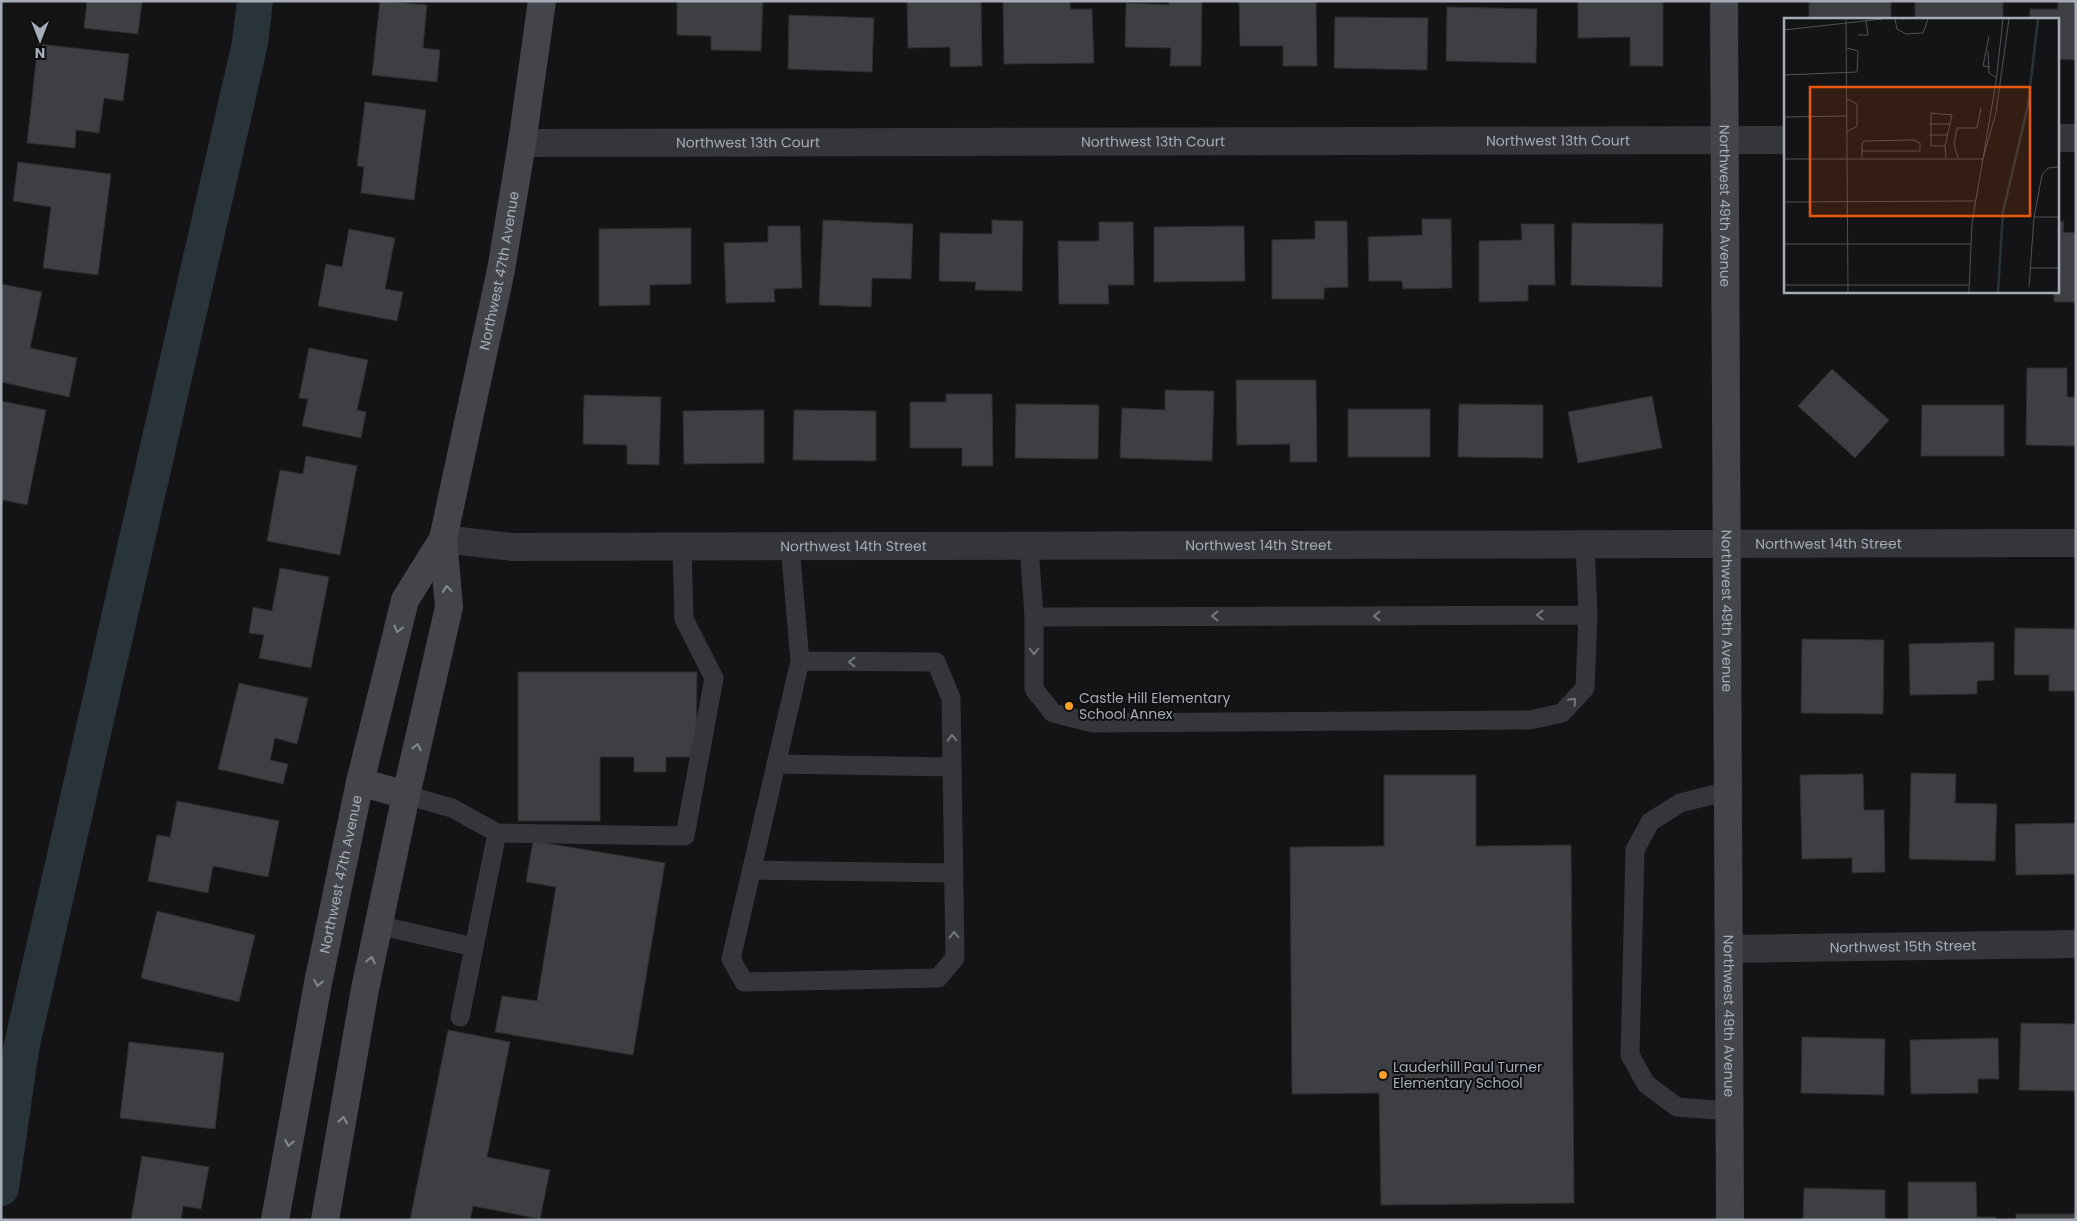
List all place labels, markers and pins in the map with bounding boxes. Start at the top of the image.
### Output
place label: Castle Hill Elementary School Annex [1079,688,1230,724]
marker: Castle Hill Elementary School Annex [1063,700,1075,712]
place label: Lauderhill Paul Turner Elementary School [1393,1057,1542,1093]
marker: Lauderhill Paul Turner Elementary School [1377,1069,1389,1081]

